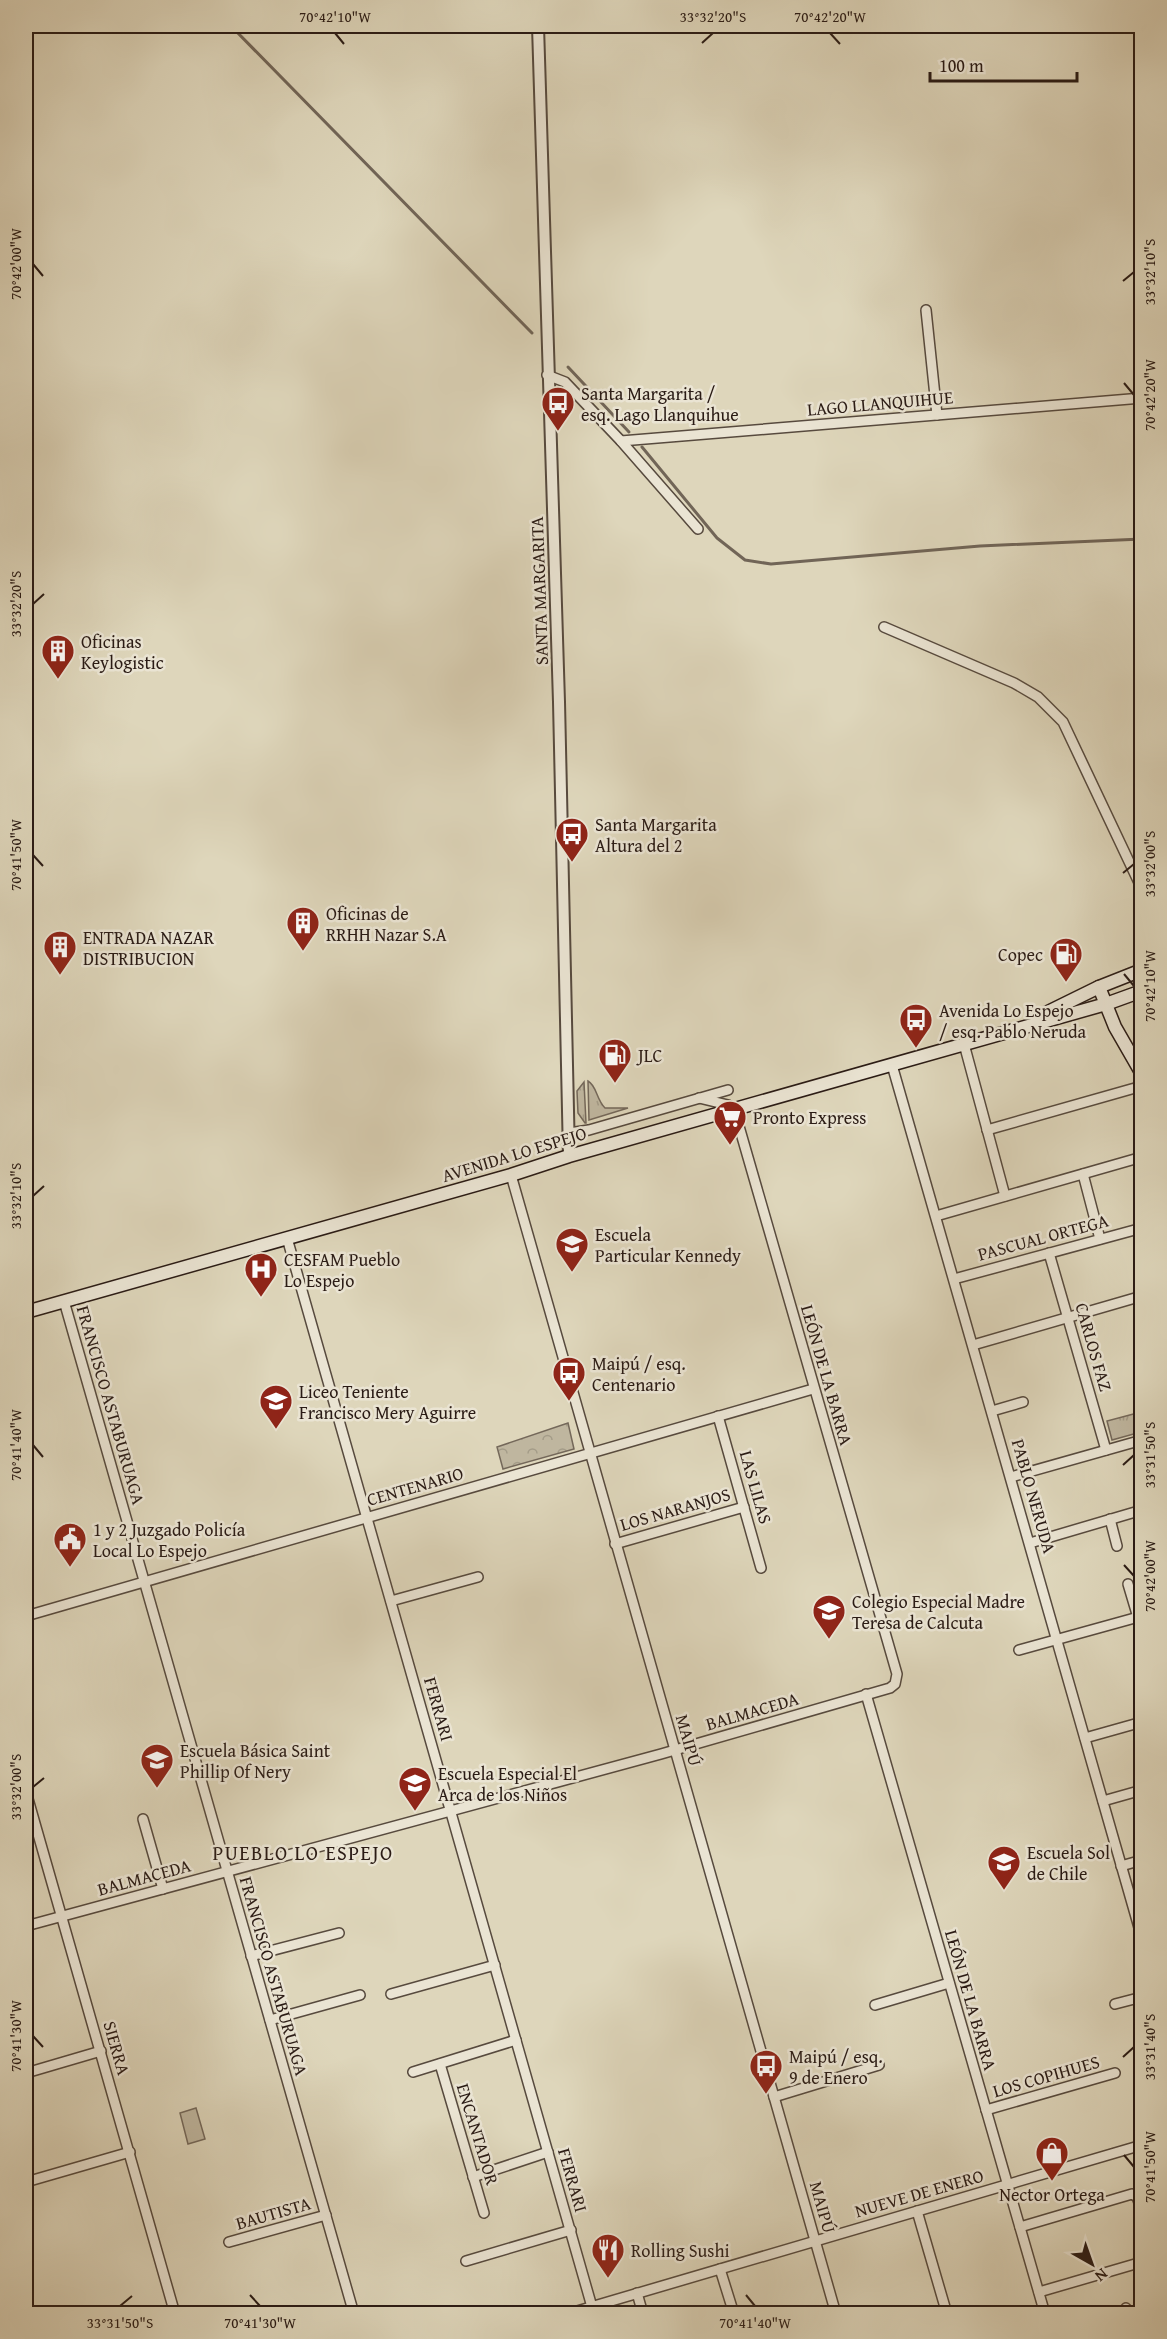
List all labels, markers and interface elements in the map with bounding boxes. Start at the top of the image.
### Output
text: 70°42'10"W [299,6,371,27]
text: 33°32'20"S [680,6,746,27]
text: 70°42'20"W [794,6,866,27]
scale bar [930,45,1077,83]
text: 100 m [939,52,984,79]
text: 70°42'00"W [5,228,26,300]
text: 33°32'10"S [1139,239,1160,305]
text: 70°42'20"W [1139,359,1160,431]
place label: Santa Margarita / esq. Lago Llanquihue [581,380,739,428]
street label: LAGO LLANQUIHUE [806,383,954,423]
bus stop icon: Santa Margarita / esq. Lago Llanquihue [540,385,576,432]
street label: SANTA MARGARITA [523,516,555,666]
text: 33°32'20"S [5,571,26,637]
place label: Oficinas Keylogistic [81,628,164,676]
building icon: Oficinas Keylogistic [40,633,76,680]
place label: Santa Margarita Altura del 2 [595,811,717,859]
bus stop icon: Santa Margarita Altura del 2 [554,816,590,863]
text: 70°41'50"W [5,819,26,891]
text: 33°32'00"S [1139,831,1160,897]
place label: Oficinas de RRHH Nazar S.A [326,900,447,948]
building icon: Oficinas de RRHH Nazar S.A [285,905,321,952]
place label: ENTRADA NAZAR DISTRIBUCION [83,924,215,972]
building icon: ENTRADA NAZAR DISTRIBUCION [42,929,78,976]
fuel station icon: Copec [1048,936,1084,983]
place label: Copec [998,941,1043,968]
text: 70°42'10"W [1139,950,1160,1022]
place label: Avenida Lo Espejo / esq. Pablo Neruda [939,997,1087,1045]
bus stop icon: Avenida Lo Espejo / esq. Pablo Neruda [898,1002,934,1049]
fuel station icon: JLC [597,1037,633,1084]
place label: JLC [636,1042,662,1069]
supermarket icon: Pronto Express [712,1099,748,1146]
place label: Pronto Express [753,1104,866,1131]
street label: AVENIDA LO ESPEJO [438,1119,590,1189]
text: 33°32'10"S [5,1163,26,1229]
street label: PASCUAL ORTEGA [975,1207,1111,1267]
place label: Escuela Particular Kennedy [595,1221,741,1269]
school or university icon: Escuela Particular Kennedy [554,1226,590,1273]
place label: CESFAM Pueblo Lo Espejo [284,1246,400,1294]
hospital icon: CESFAM Pueblo Lo Espejo [243,1251,279,1298]
street label: CARLOS FAZ [1068,1300,1120,1394]
street label: FRANCISCO ASTABURUAGA [70,1302,152,1508]
street label: LEÓN DE LA BARRA [794,1302,860,1448]
place label: Maipú / esq. Centenario [592,1350,686,1398]
bus stop icon: Maipú / esq. Centenario [551,1355,587,1402]
place label: Liceo Teniente Francisco Mery Aguirre [299,1378,476,1426]
school or university icon: Liceo Teniente Francisco Mery Aguirre [258,1383,294,1430]
text: 70°41'40"W [5,1409,26,1481]
text: 33°31'50"S [1139,1422,1160,1488]
street label: PABLO NERUDA [1005,1436,1063,1556]
street label: LAS LILAS [733,1447,779,1527]
street label: CENTENARIO [364,1459,467,1513]
street label: LOS NARANJOS [617,1480,734,1538]
place label: 1 y 2 Juzgado Policía Local Lo Espejo [93,1516,246,1564]
public building icon: 1 y 2 Juzgado Policía Local Lo Espejo [52,1521,88,1568]
text: 70°42'00"W [1139,1540,1160,1612]
place label: Colegio Especial Madre Teresa de Calcuta [852,1588,1025,1636]
school or university icon: Colegio Especial Madre Teresa de Calcuta [811,1593,847,1640]
street label: FERRARI [417,1674,461,1744]
street label: BALMACEDA [702,1685,802,1737]
street label: MAIPÚ [669,1711,709,1769]
place label: Escuela Básica Saint Phillip Of Nery [180,1737,331,1785]
school or university icon: Escuela Básica Saint Phillip Of Nery [139,1742,175,1789]
text: 33°32'00"S [5,1754,26,1820]
place label: Escuela Especial El Arca de los Niños [438,1760,577,1808]
school or university icon: Escuela Especial El Arca de los Niños [397,1765,433,1812]
district label: PUEBLO LO ESPEJO [212,1838,394,1867]
place label: Escuela Sol de Chile [1027,1839,1110,1887]
school or university icon: Escuela Sol de Chile [986,1844,1022,1891]
street label: BALMACEDA [94,1852,194,1902]
street label: FRANCISCO ASTABURUAGA [233,1873,315,2079]
street label: LEÓN DE LA BARRA [938,1927,1004,2073]
text: 70°41'30"W [5,2000,26,2072]
text: 33°31'40"S [1139,2014,1160,2080]
street label: SIERRA [96,2018,138,2078]
place label: Maipú / esq. 9 de Enero [789,2043,883,2091]
bus stop icon: Maipú / esq. 9 de Enero [748,2048,784,2095]
street label: LOS COPIHUES [989,2048,1103,2104]
street label: ENCANTADOR [450,2080,506,2189]
text: 70°41'50"W [1139,2131,1160,2203]
shop icon: Nector Ortega [1034,2135,1070,2182]
street label: FERRARI [551,2145,595,2215]
street label: NUEVE DE ENERO [851,2162,987,2224]
street label: MAIPÚ [803,2178,843,2236]
place label: Nector Ortega [999,2181,1105,2208]
street label: BAUTISTA [232,2189,314,2237]
restaurant icon: Rolling Sushi [590,2232,626,2279]
north arrow [1062,2234,1122,2294]
place label: Rolling Sushi [631,2237,730,2264]
text: N [1090,2263,1113,2288]
text: 33°31'50"S [87,2312,153,2333]
text: 70°41'30"W [224,2312,296,2333]
text: 70°41'40"W [719,2312,791,2333]

